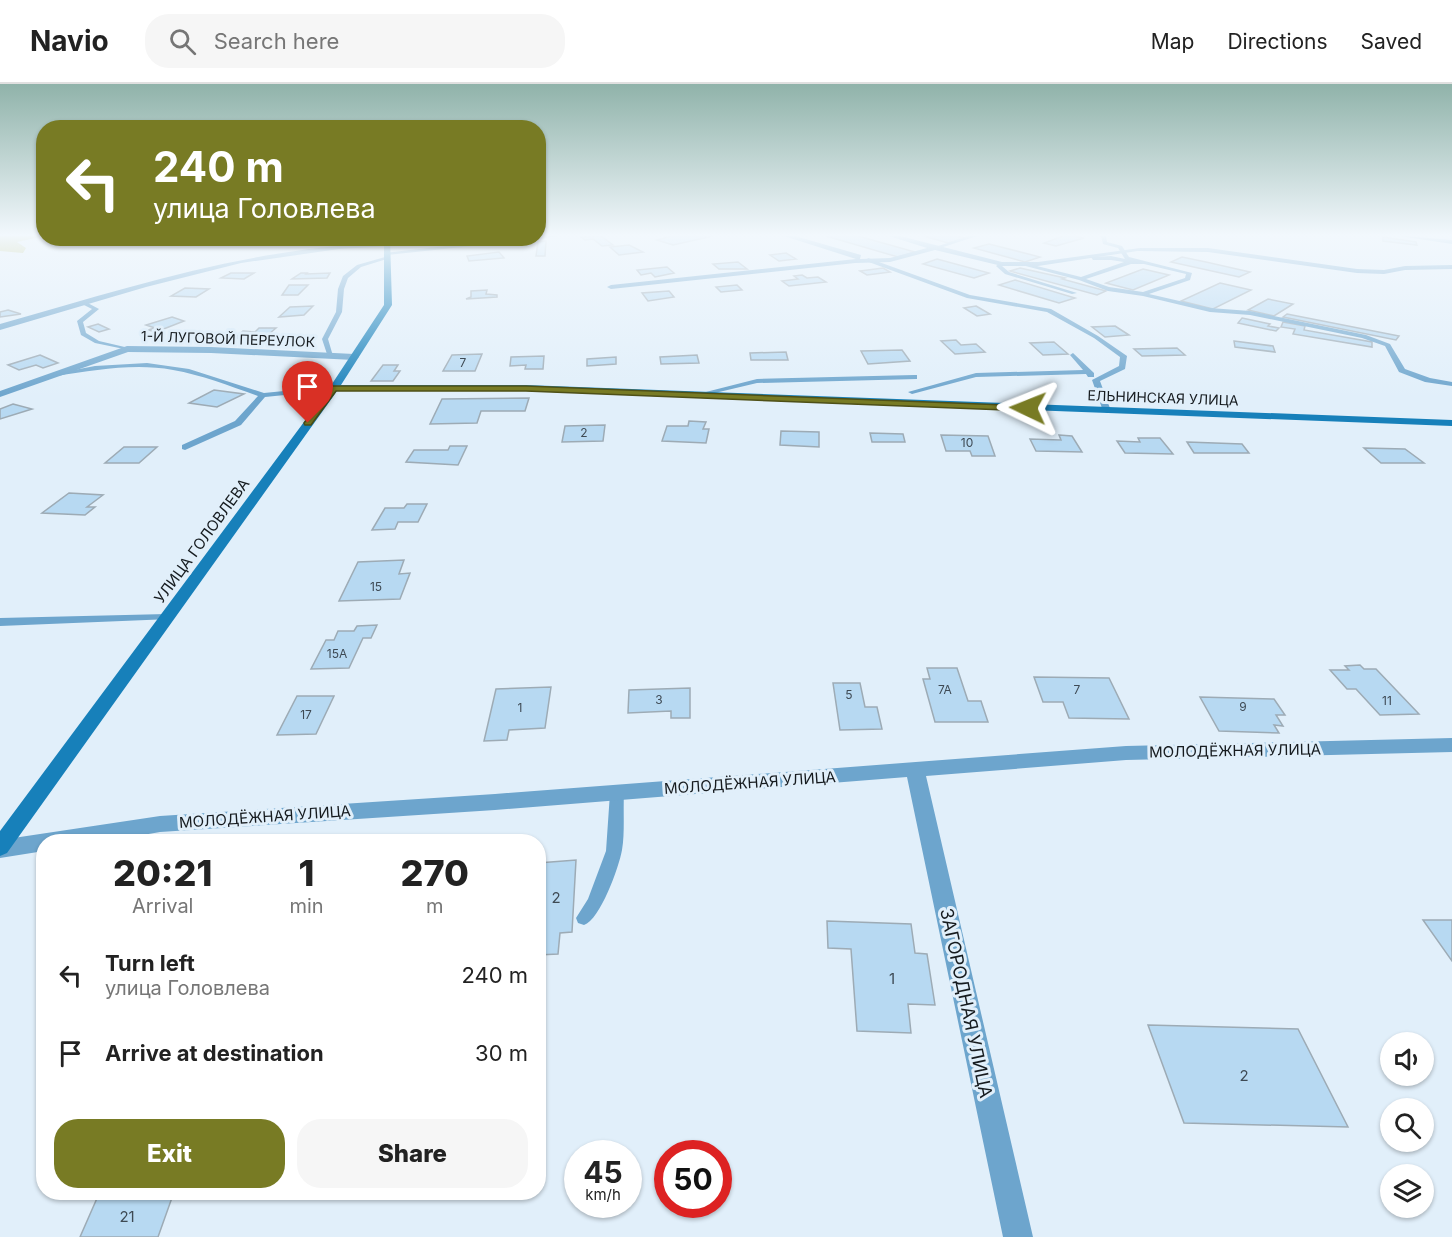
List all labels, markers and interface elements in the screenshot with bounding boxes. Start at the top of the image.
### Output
search box [145,14,565,68]
text: Navio [30,24,109,58]
icon: search [166,25,199,58]
text: Search here [214,28,339,54]
text: Map [1151,29,1194,54]
text: Directions [1227,29,1328,54]
text: Saved [1361,29,1422,54]
text: 240 m [153,141,284,192]
icon: left [54,144,132,222]
text: улица Головлева [153,192,376,225]
street label: 1-Й ЛУГОВОЙ ПЕРЕУЛОК [141,326,316,350]
house number: 7 [460,355,467,370]
pin [282,361,333,423]
icon: arrive [291,370,324,403]
position arrow [996,376,1060,440]
street label: ЕЛЬНИНСКАЯ УЛИЦА [1087,386,1239,409]
house number: 2 [580,425,588,440]
house number: 10 [961,435,973,450]
street label: УЛИЦА ГОЛОВЛЕВА [150,474,253,607]
house number: 15 [370,579,382,594]
house number: 15А [327,646,347,661]
house number: 7А [938,682,952,697]
house number: 7 [1074,682,1081,697]
house number: 5 [845,687,853,702]
house number: 3 [655,692,663,707]
house number: 11 [1382,693,1392,708]
house number: 9 [1239,699,1247,714]
house number: 1 [518,700,522,715]
house number: 17 [300,707,312,722]
street label: МОЛОДЁЖНАЯ УЛИЦА [1149,740,1321,761]
street label: МОЛОДЁЖНАЯ УЛИЦА [664,767,836,798]
street label: МОЛОДЁЖНАЯ УЛИЦА [179,801,351,832]
text: 20:21 [113,851,212,895]
text: 1 [299,851,314,895]
text: 270 [401,851,469,895]
house number: 2 [551,888,561,907]
text: Arrival [132,894,193,918]
text: min [289,894,324,918]
text: m [426,894,444,918]
street label: ЗАГОРОДНАЯ УЛИЦА [936,906,997,1100]
text: Turn left [105,950,195,976]
icon: left [54,959,87,992]
text: 240 m [461,962,528,988]
house number: 1 [889,969,895,988]
text: улица Головлева [105,976,270,1000]
map controls [1380,1032,1434,1218]
button: sound [1380,1032,1434,1086]
icon: arrive [54,1037,87,1070]
text: Arrive at destination [105,1040,324,1066]
text: 30 m [475,1040,528,1066]
house number: 2 [1239,1066,1249,1085]
button: search [1380,1098,1434,1152]
button: Exit [54,1119,285,1188]
button: Share [297,1119,528,1188]
speed limit sign: 50 [654,1140,732,1218]
text: 45 [583,1154,623,1190]
button: layers [1380,1164,1434,1218]
text: km/h [585,1185,621,1204]
house number: 21 [119,1207,135,1226]

